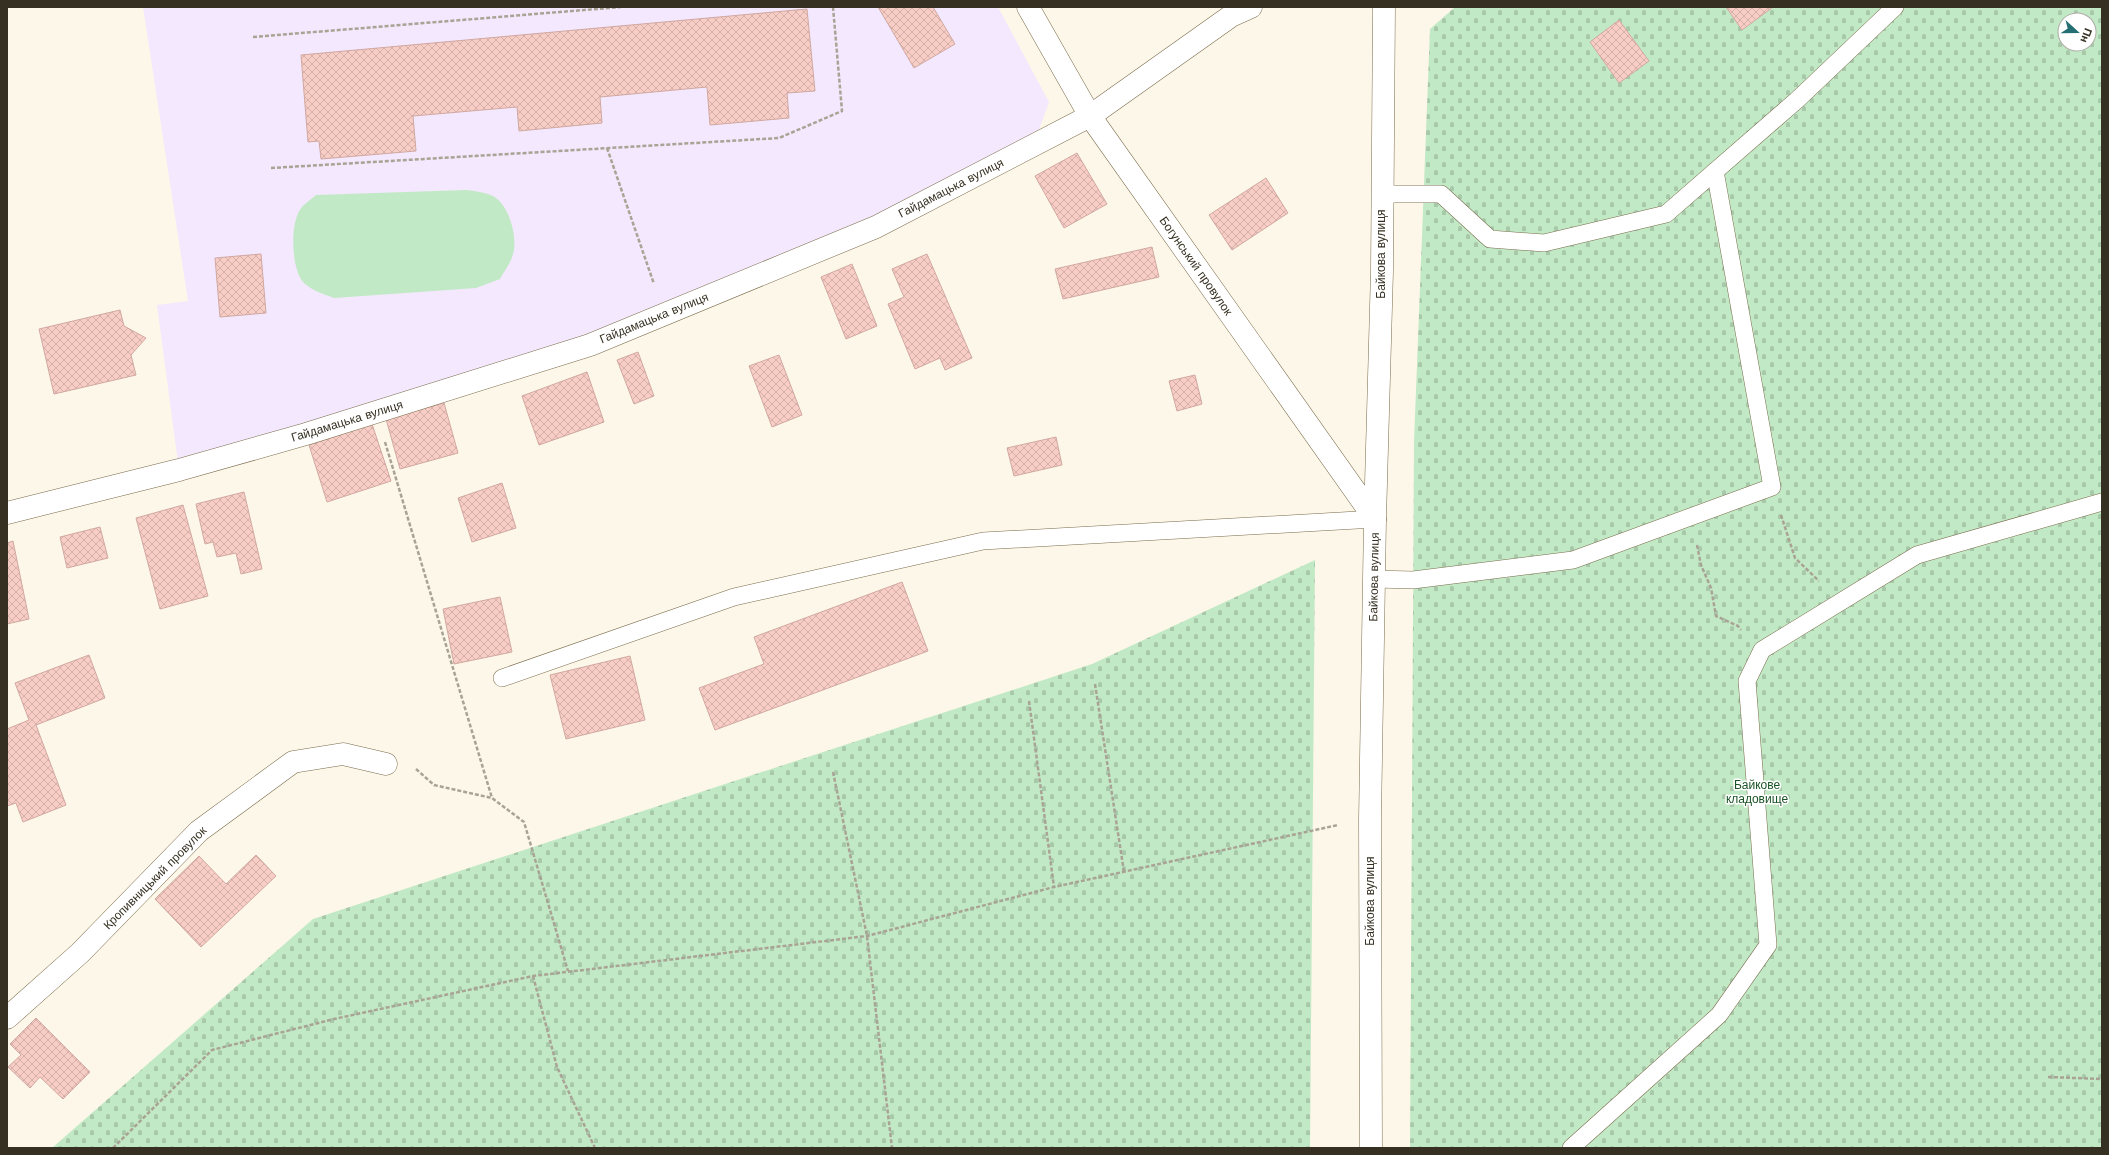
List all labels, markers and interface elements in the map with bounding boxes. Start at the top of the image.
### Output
north arrow [2057,12,2097,52]
text: Пн [2077,26,2095,45]
street label: Гайдамацька вулиця [896,155,1006,221]
street label: Байкова вулиця [1374,209,1388,299]
street label: Богунський провулок [1157,214,1236,319]
street label: Гайдамацька вулиця [598,290,710,346]
street label: Гайдамацька вулиця [289,397,405,445]
street label: Байкова вулиця [1366,532,1382,622]
park label: Байкове кладовище [1726,778,1788,806]
street label: Кропивницький провулок [101,823,210,932]
street label: Байкова вулиця [1363,856,1377,946]

